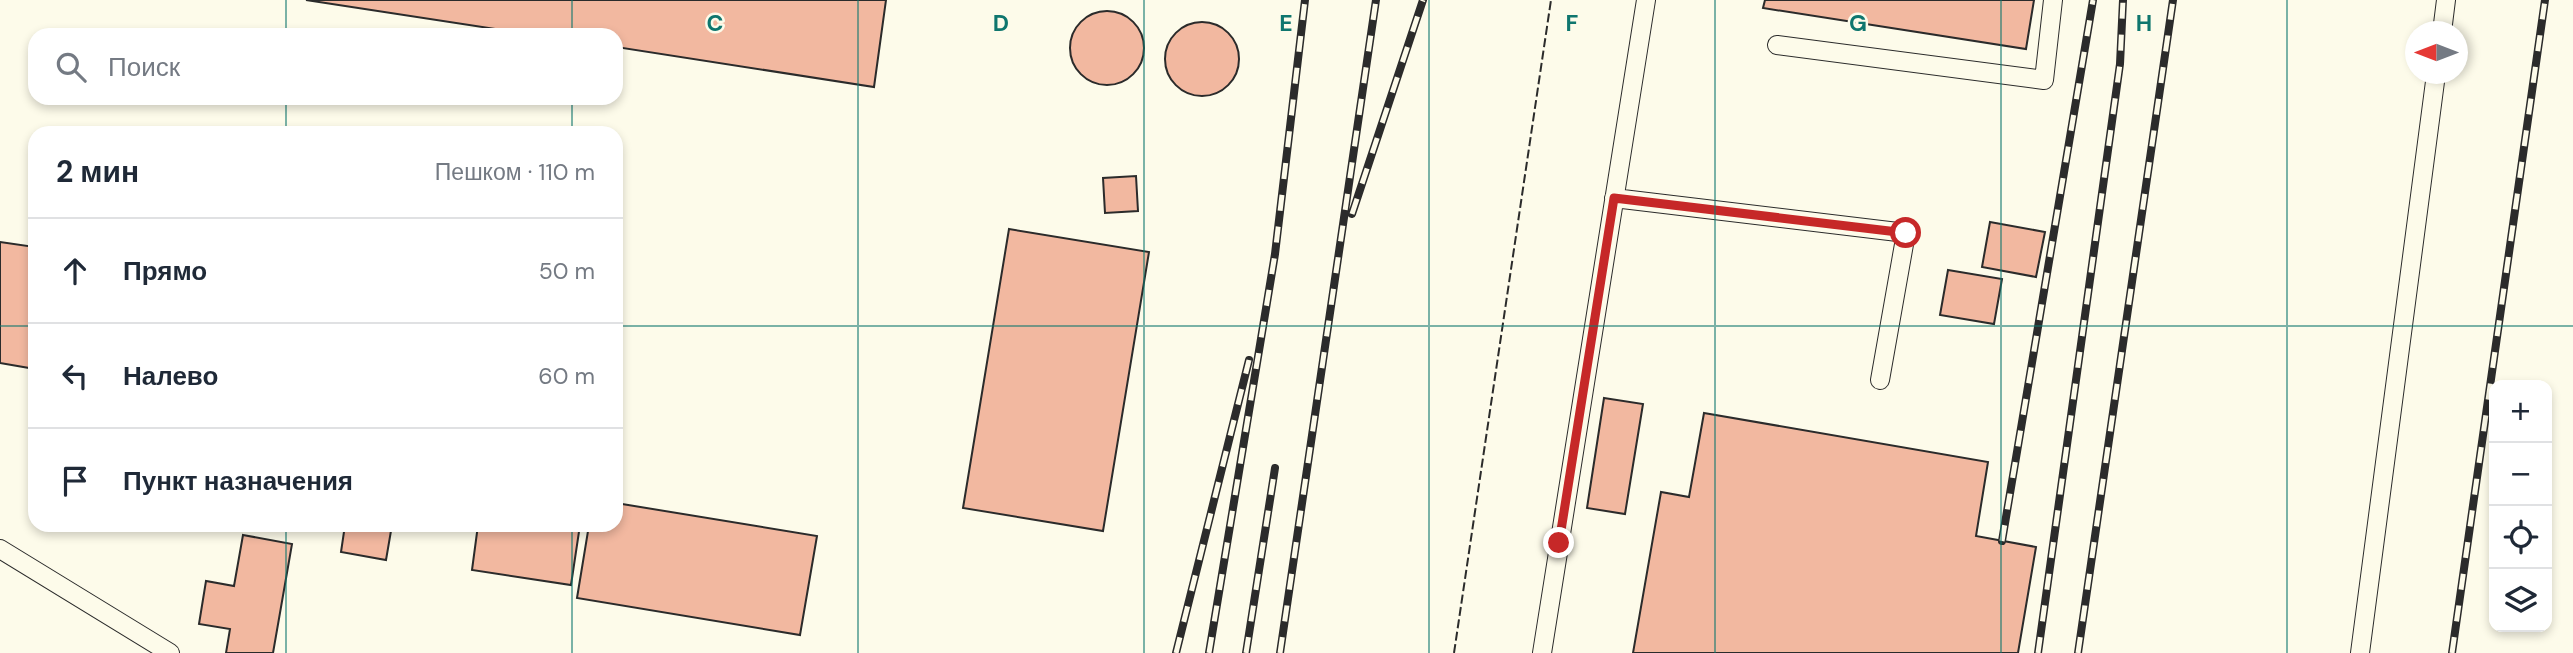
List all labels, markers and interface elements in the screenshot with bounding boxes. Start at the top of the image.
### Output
text: C [707,8,723,38]
text: D [993,8,1009,38]
text: E [1279,8,1293,38]
text: F [1566,8,1579,38]
text: G [1849,8,1867,38]
text: H [2136,8,2152,38]
north arrow [2405,21,2468,84]
search box [28,28,623,105]
icon: search [52,48,90,86]
text: Поиск [108,50,180,84]
text: 2 мин [56,152,139,191]
text: Пешком · 110 m [435,157,595,187]
route start [1890,217,1921,248]
icon: ahead [56,252,94,290]
text: Прямо [123,254,207,288]
text: 50 m [539,256,595,286]
icon: left [56,357,94,395]
text: Налево [123,359,218,393]
text: 60 m [538,361,595,391]
map controls [2489,380,2552,632]
button: + [2489,380,2552,443]
button: − [2489,443,2552,506]
icon: arrive [56,462,94,500]
text: Пункт назначения [123,464,353,498]
button: locate [2489,506,2552,569]
route end [1543,527,1574,558]
button: layers [2489,569,2552,632]

